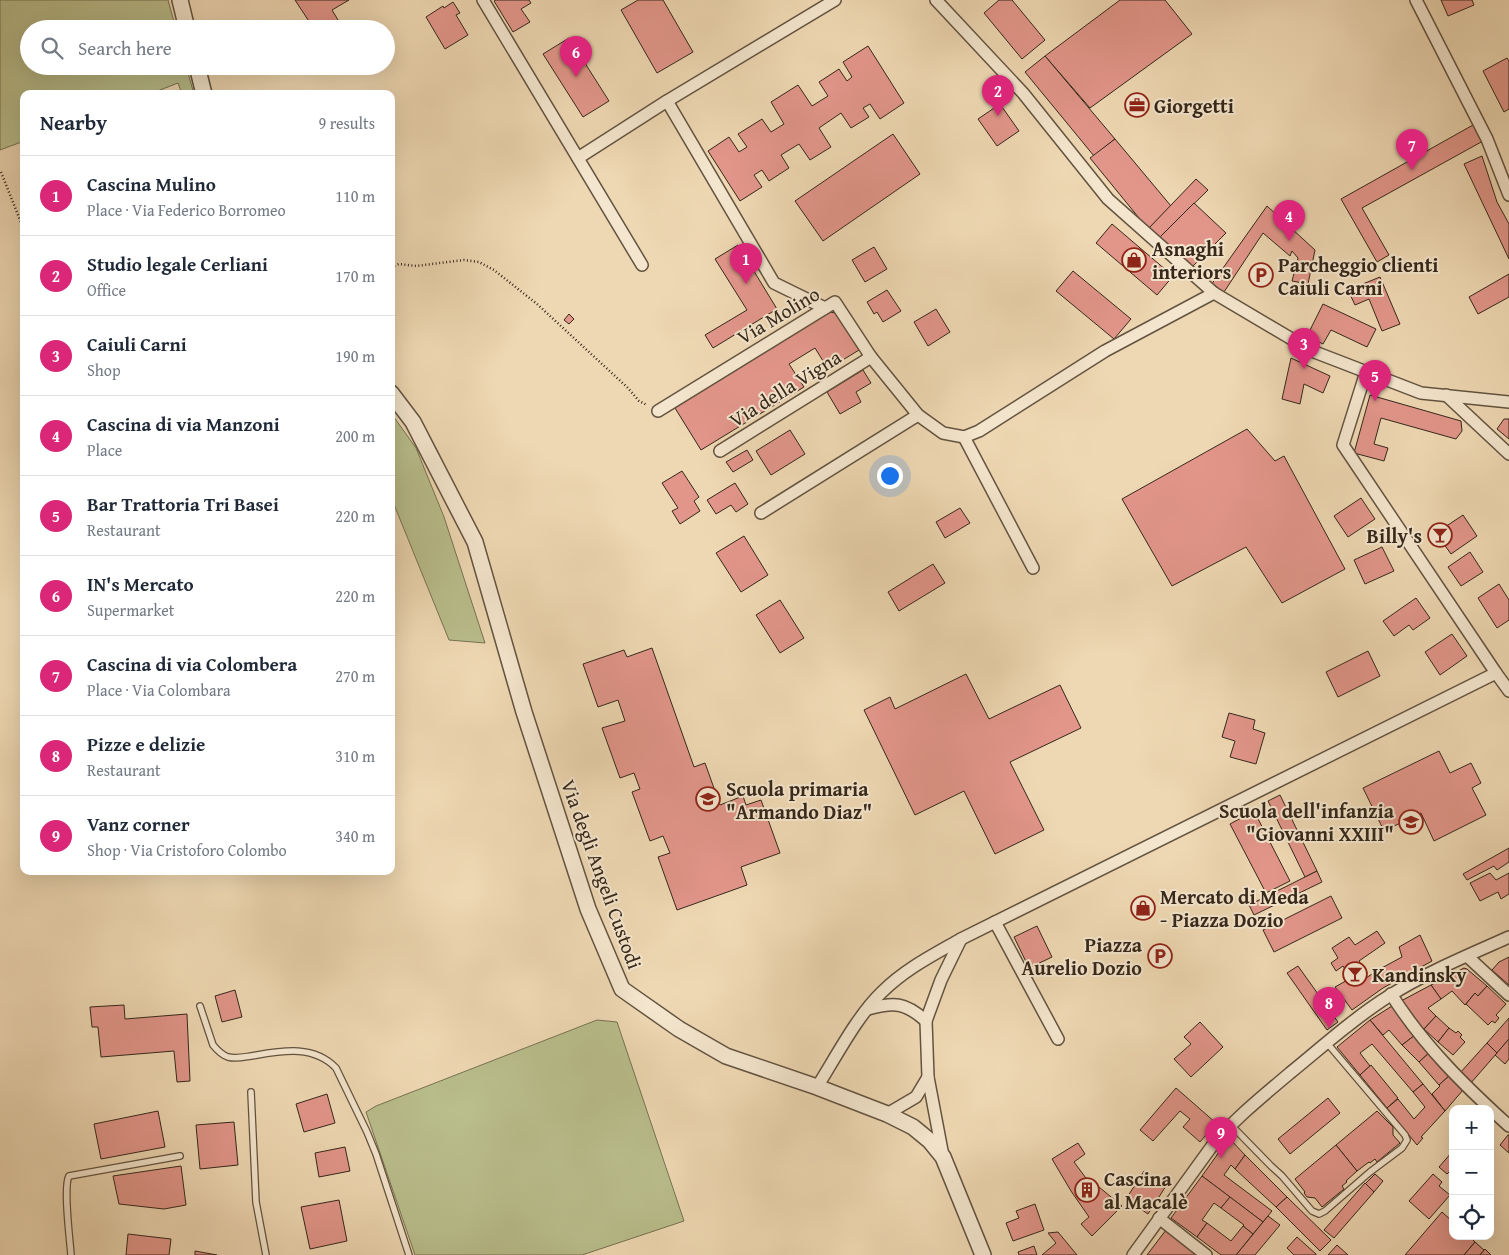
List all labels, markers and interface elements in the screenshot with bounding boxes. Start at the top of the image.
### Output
search box [20,20,395,75]
icon: search [38,34,66,62]
text: Search here [78,34,172,62]
pin: 6 [560,36,592,77]
pin: 2 [982,75,1014,116]
place label: Giorgetti [1154,91,1234,120]
office icon: Giorgetti [1124,92,1150,118]
text: Nearby [40,107,107,138]
text: 9 results [318,111,375,135]
pin: 7 [1396,129,1428,170]
text: Cascina Mulino [87,170,216,198]
text: 1 [52,184,60,208]
text: 110 m [335,184,375,208]
text: Place · Via Federico Borromeo [87,198,286,222]
pin: 4 [1273,200,1305,241]
place label: Asnaghi interiors [1152,234,1231,286]
pin: 1 [730,243,762,284]
shop icon: Asnaghi interiors [1121,247,1147,273]
text: Studio legale Cerliani [87,250,268,278]
place label: Parcheggio clienti Caiuli Carni [1278,250,1438,302]
parking icon: Parcheggio clienti Caiuli Carni [1248,262,1274,288]
text: 2 [52,264,60,288]
text: 170 m [335,264,375,288]
text: Office [87,278,126,302]
street label: Via Molino [731,279,825,351]
pin: 3 [1288,328,1320,369]
text: Caiuli Carni [87,330,187,358]
street label: Via della Vigna [723,342,847,434]
text: 3 [52,344,60,368]
text: 190 m [335,344,375,368]
text: Shop [87,358,121,382]
pin: 5 [1359,360,1391,401]
text: Cascina di via Manzoni [87,410,280,438]
text: 4 [52,424,60,448]
text: 200 m [335,424,375,448]
text: Place [87,438,122,462]
your location [877,463,903,489]
text: Bar Trattoria Tri Basei [87,490,279,518]
text: 5 [52,504,60,528]
text: 220 m [335,504,375,528]
text: Restaurant [87,518,161,542]
place label: Billy's [1367,521,1422,550]
bar icon: Billy's [1427,522,1453,548]
text: IN's Mercato [87,570,194,598]
text: 6 [52,584,60,608]
text: 220 m [335,584,375,608]
text: Supermarket [87,598,174,622]
text: Cascina di via Colombera [87,650,297,678]
text: 7 [52,664,60,688]
text: 270 m [335,664,375,688]
text: Place · Via Colombara [87,678,230,702]
text: Pizze e delizie [87,730,205,758]
text: 8 [52,744,60,768]
text: 310 m [335,744,375,768]
text: Restaurant [87,758,161,782]
place label: Scuola primaria "Armando Diaz" [726,774,872,826]
street label: Via degli Angeli Custodi [554,775,650,973]
school or university icon: Scuola primaria "Armando Diaz" [695,786,721,812]
place label: Scuola dell'infanzia "Giovanni XXIII" [1219,796,1395,848]
school or university icon: Scuola dell'infanzia "Giovanni XXIII" [1398,809,1424,835]
text: Vanz corner [87,810,190,838]
text: 9 [52,824,60,848]
text: 340 m [335,824,375,848]
text: Shop · Via Cristoforo Colombo [87,838,287,862]
place label: Mercato di Meda - Piazza Dozio [1160,882,1310,934]
shop icon: Mercato di Meda - Piazza Dozio [1130,895,1156,921]
place label: Piazza Aurelio Dozio [1022,930,1143,982]
parking icon: Piazza Aurelio Dozio [1147,943,1173,969]
place label: Kandinsky [1372,960,1467,989]
bar icon: Kandinsky [1342,961,1368,987]
pin: 8 [1313,987,1345,1028]
map controls [1449,1105,1494,1240]
button: + [1449,1105,1494,1150]
pin: 9 [1205,1117,1237,1158]
button: − [1449,1150,1494,1195]
place label: Cascina al Macalè [1104,1164,1188,1216]
building icon: Cascina al Macalè [1074,1177,1100,1203]
button: locate [1449,1195,1494,1240]

